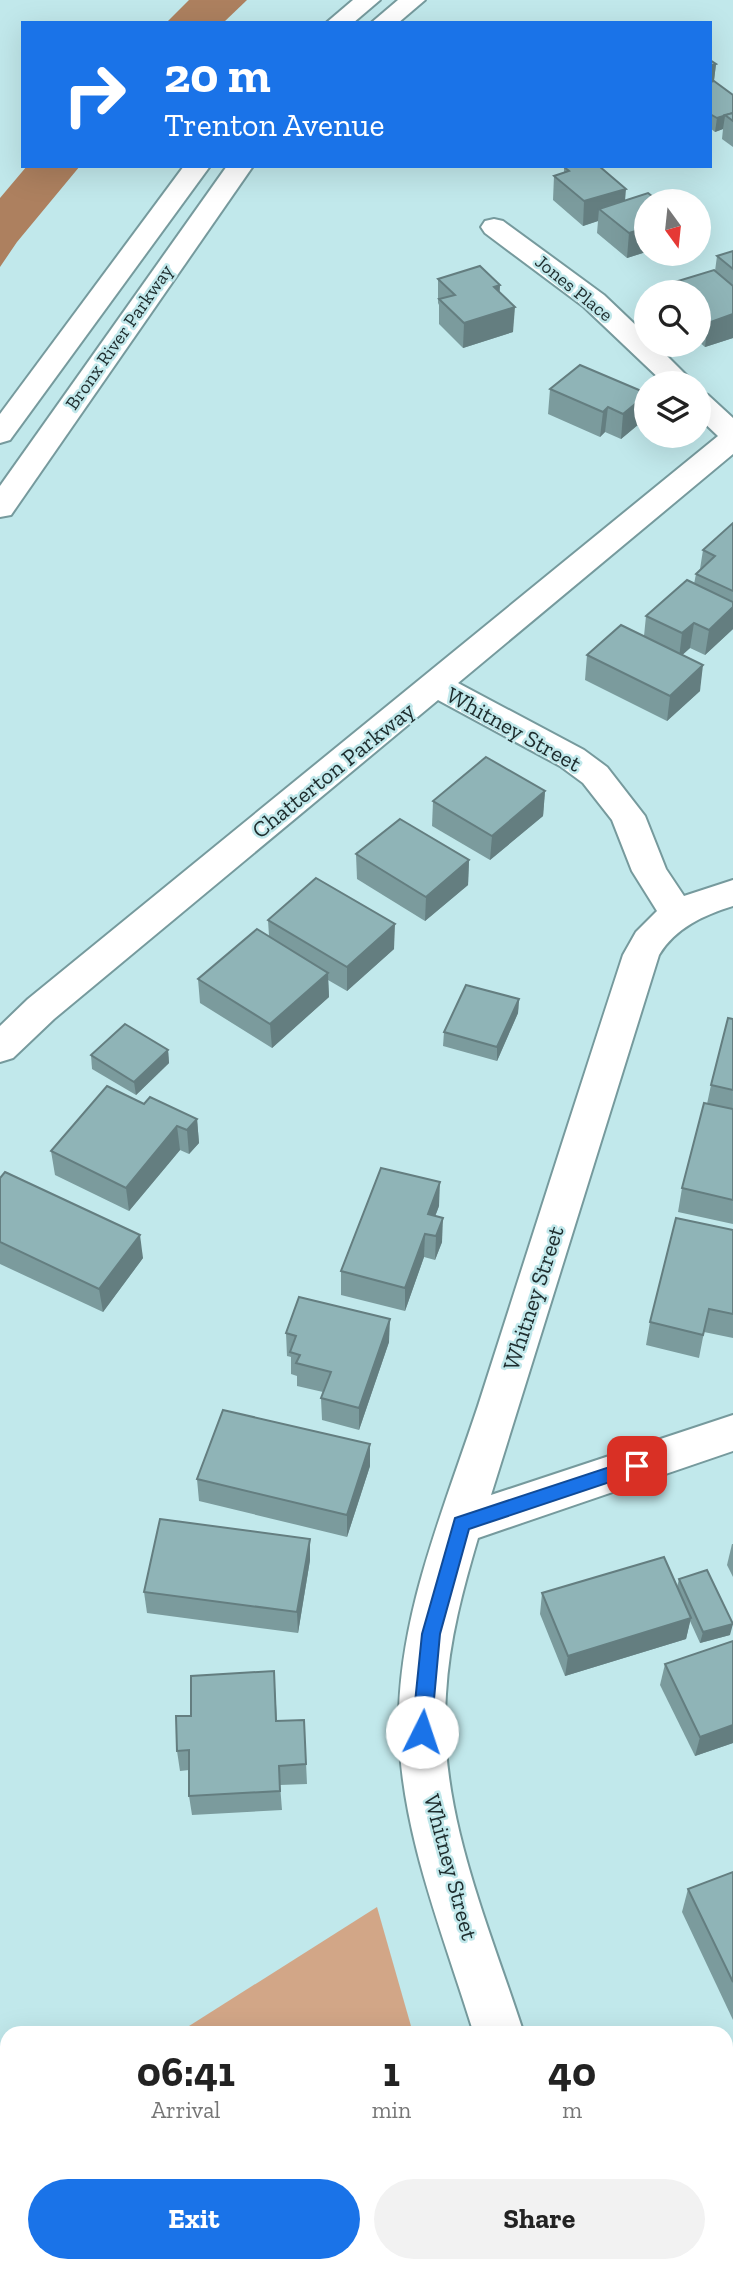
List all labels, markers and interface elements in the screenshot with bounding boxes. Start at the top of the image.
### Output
text: 20 m [164,46,271,105]
icon: right [49,49,140,140]
text: Trenton Avenue [164,106,384,144]
north arrow [634,189,710,266]
map controls [634,189,711,448]
street label: Jones Place [531,250,618,326]
street label: Bronx River Parkway [60,260,178,414]
button: search [634,280,711,357]
button: layers [634,371,711,448]
street label: Whitney Street [442,680,587,778]
street label: Chatterton Parkway [246,696,420,844]
street label: Whitney Street [497,1222,570,1374]
pin [607,1436,667,1496]
icon: arrive [618,1447,656,1485]
position arrow [385,1695,459,1769]
street label: Whitney Street [418,1791,484,1943]
text: 06:41 [137,2046,235,2097]
text: 1 [383,2046,400,2097]
text: 40 [548,2046,596,2097]
text: Arrival [151,2096,221,2124]
text: min [372,2096,411,2124]
text: m [562,2096,582,2124]
button: Exit [28,2179,360,2259]
button: Share [374,2179,705,2259]

